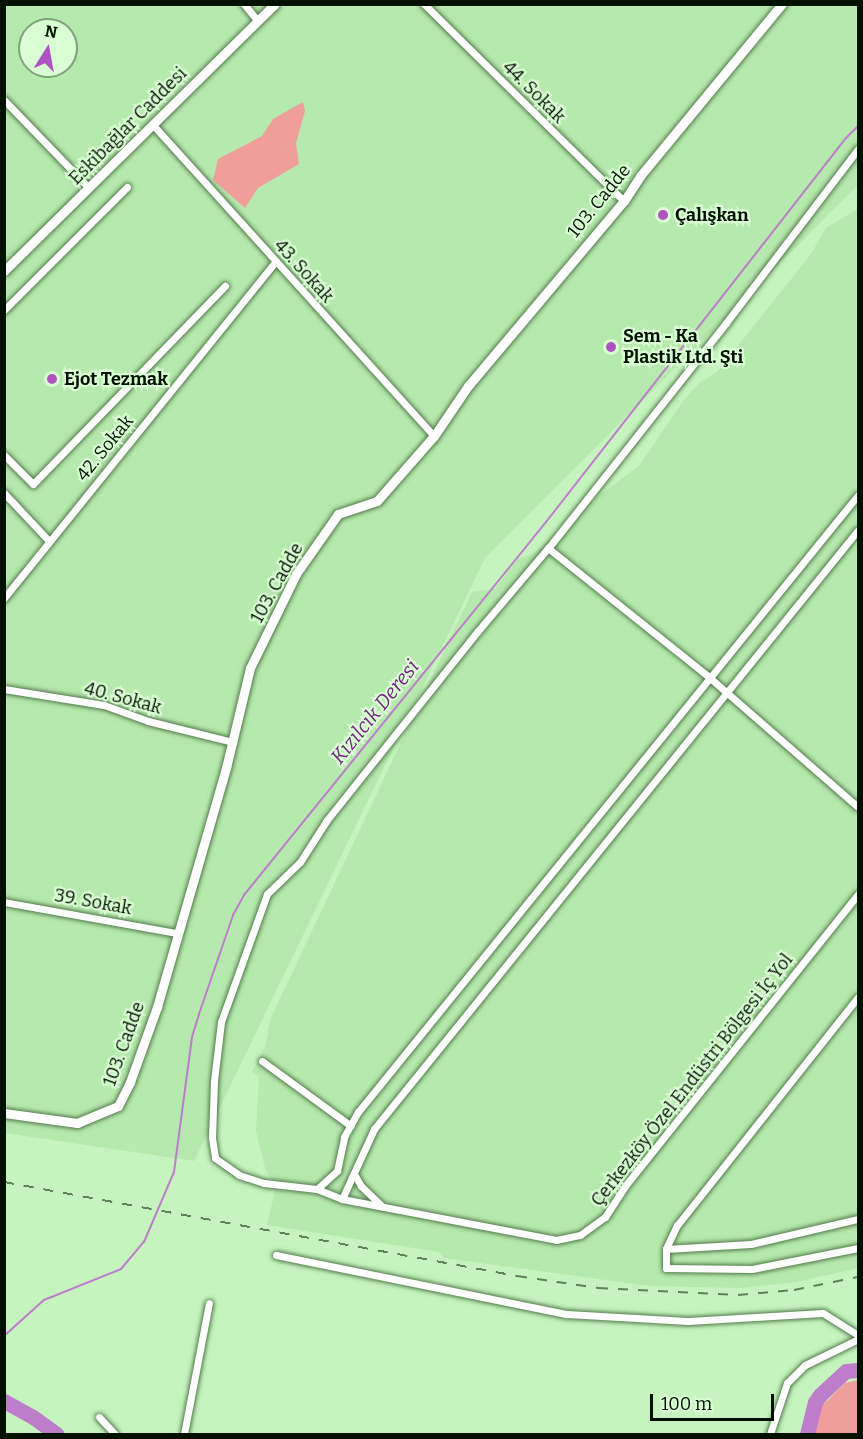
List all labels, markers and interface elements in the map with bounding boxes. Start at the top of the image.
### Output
north arrow [18,18,78,78]
text: N [43,21,59,42]
street label: 44. Sokak [498,56,570,128]
street label: Eskibağlar Caddesi [65,63,191,189]
street label: 103. Cadde [563,160,635,242]
place label: Çalışkan [675,204,749,226]
marker: Çalışkan [656,208,670,222]
street label: 43. Sokak [270,235,338,307]
place label: Sem - Ka Plastik Ltd. Şti [623,326,743,368]
marker: Sem - Ka Plastik Ltd. Şti [604,340,618,354]
place label: Ejot Tezmak [64,368,168,390]
marker: Ejot Tezmak [45,372,59,386]
street label: 42. Sokak [72,411,138,485]
street label: 103. Cadde [246,539,308,627]
water label: Kızılcık Deresi [326,655,424,769]
street label: 40. Sokak [82,677,164,719]
street label: 39. Sokak [53,885,133,919]
street label: Çerkezköy Özel Endüstri Bölgesi İç Yol [587,949,797,1211]
street label: 103. Cadde [99,999,149,1089]
scale bar [653,1382,778,1420]
text: 100 m [661,1393,712,1415]

